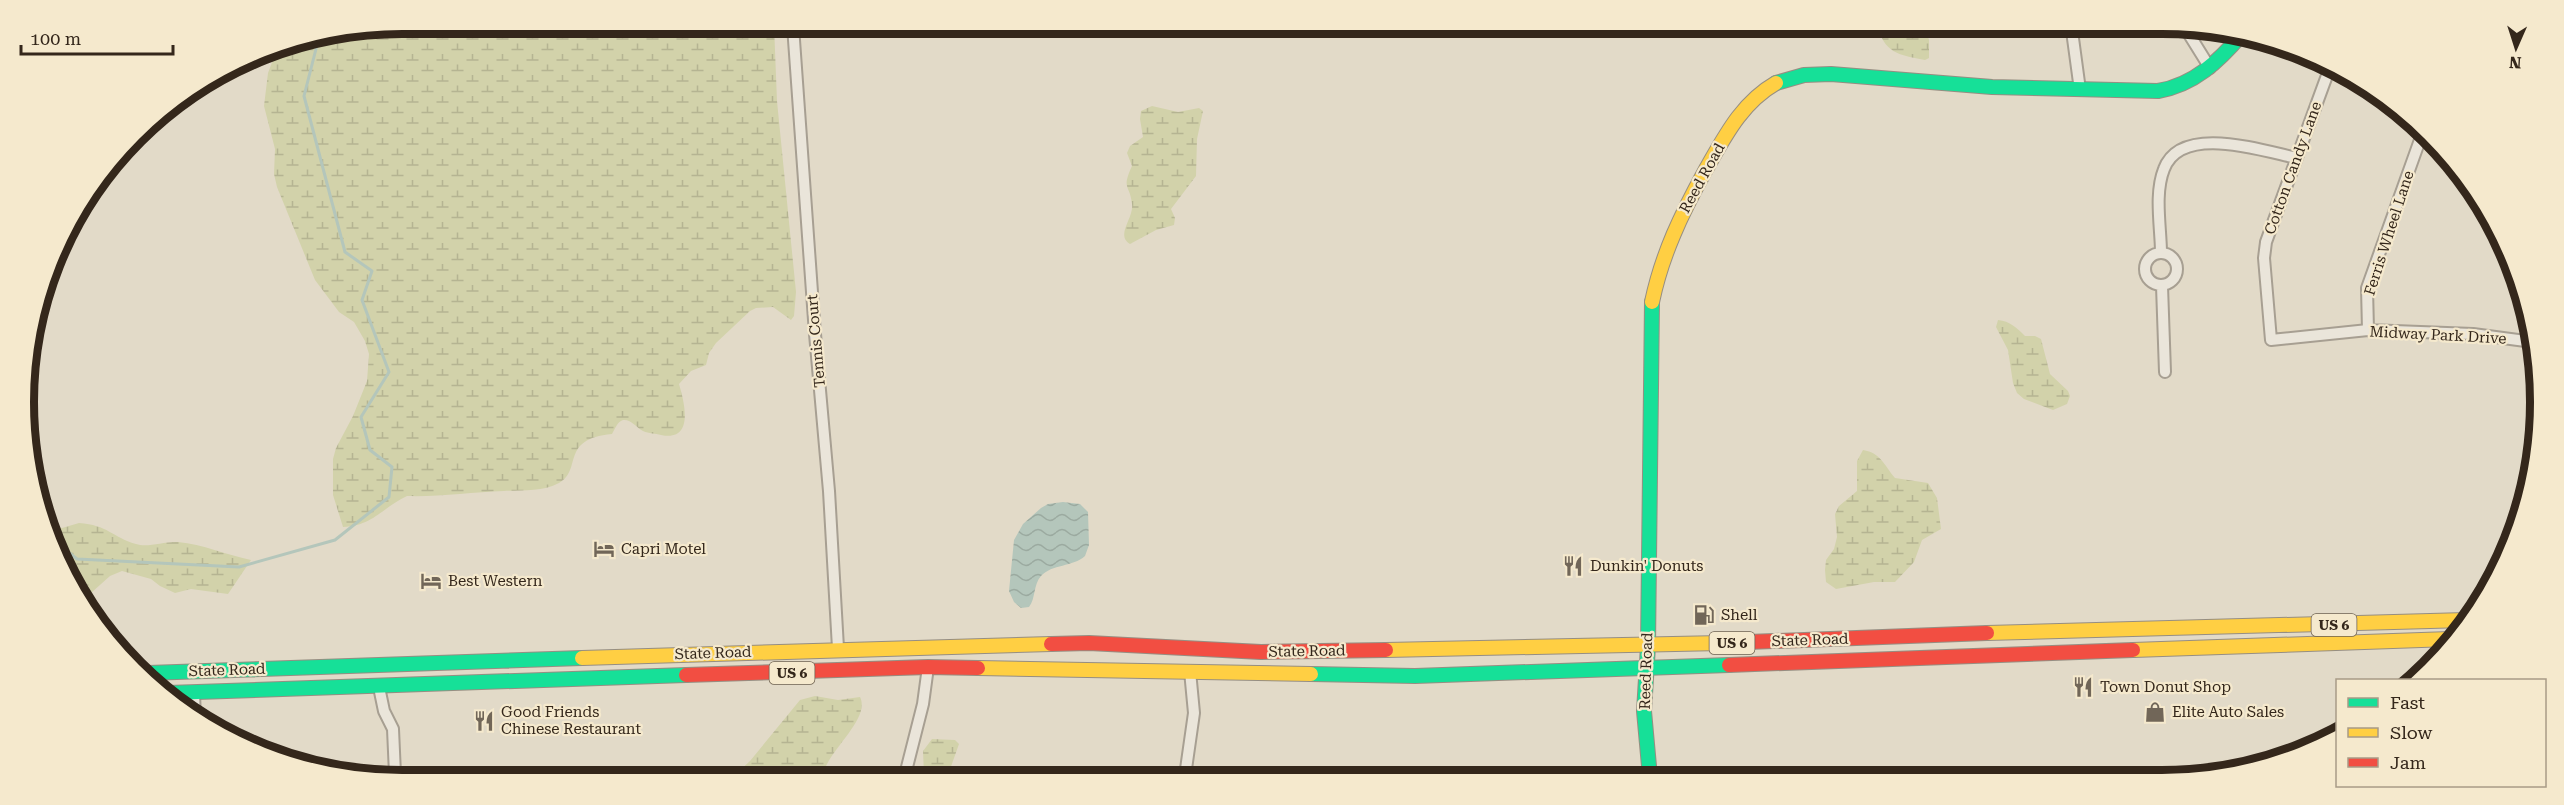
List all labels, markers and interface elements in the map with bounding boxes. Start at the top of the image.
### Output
scale bar [21,18,172,56]
north arrow [2486,18,2546,78]
text: 100 m [30,28,81,49]
text: N [2509,53,2522,72]
street label: Cotton Candy Lane [2261,99,2325,237]
street label: Reed Road [1675,140,1729,216]
street label: Ferris Wheel Lane [2360,168,2418,298]
street label: Tennis Court [803,293,829,389]
street label: Midway Park Drive [2369,322,2507,348]
hotel icon: Capri Motel [592,537,616,561]
place label: Capri Motel [621,540,706,558]
restaurant icon: Dunkin' Donuts [1561,554,1585,578]
place label: Dunkin' Donuts [1590,557,1703,575]
hotel icon: Best Western [419,569,443,593]
place label: Best Western [448,572,543,590]
fuel station icon: Shell [1692,603,1716,627]
place label: Shell [1721,606,1758,624]
road number: US 6 [2312,614,2356,636]
street label: State Road [1771,630,1849,650]
street label: Reed Road [1636,632,1656,710]
road number: US 6 [1710,632,1754,654]
street label: State Road [1268,641,1346,661]
street label: State Road [674,643,752,663]
street label: State Road [188,660,266,680]
road number: US 6 [770,662,814,684]
restaurant icon: Town Donut Shop [2071,675,2095,699]
place label: Town Donut Shop [2100,678,2231,696]
legend [2336,679,2546,787]
text: Fast [2390,692,2425,713]
shop icon: Elite Auto Sales [2143,700,2167,724]
place label: Good Friends Chinese Restaurant [501,703,642,738]
place label: Elite Auto Sales [2172,703,2284,721]
restaurant icon: Good Friends Chinese Restaurant [472,709,496,733]
text: Slow [2390,722,2432,743]
text: Jam [2390,752,2426,773]

